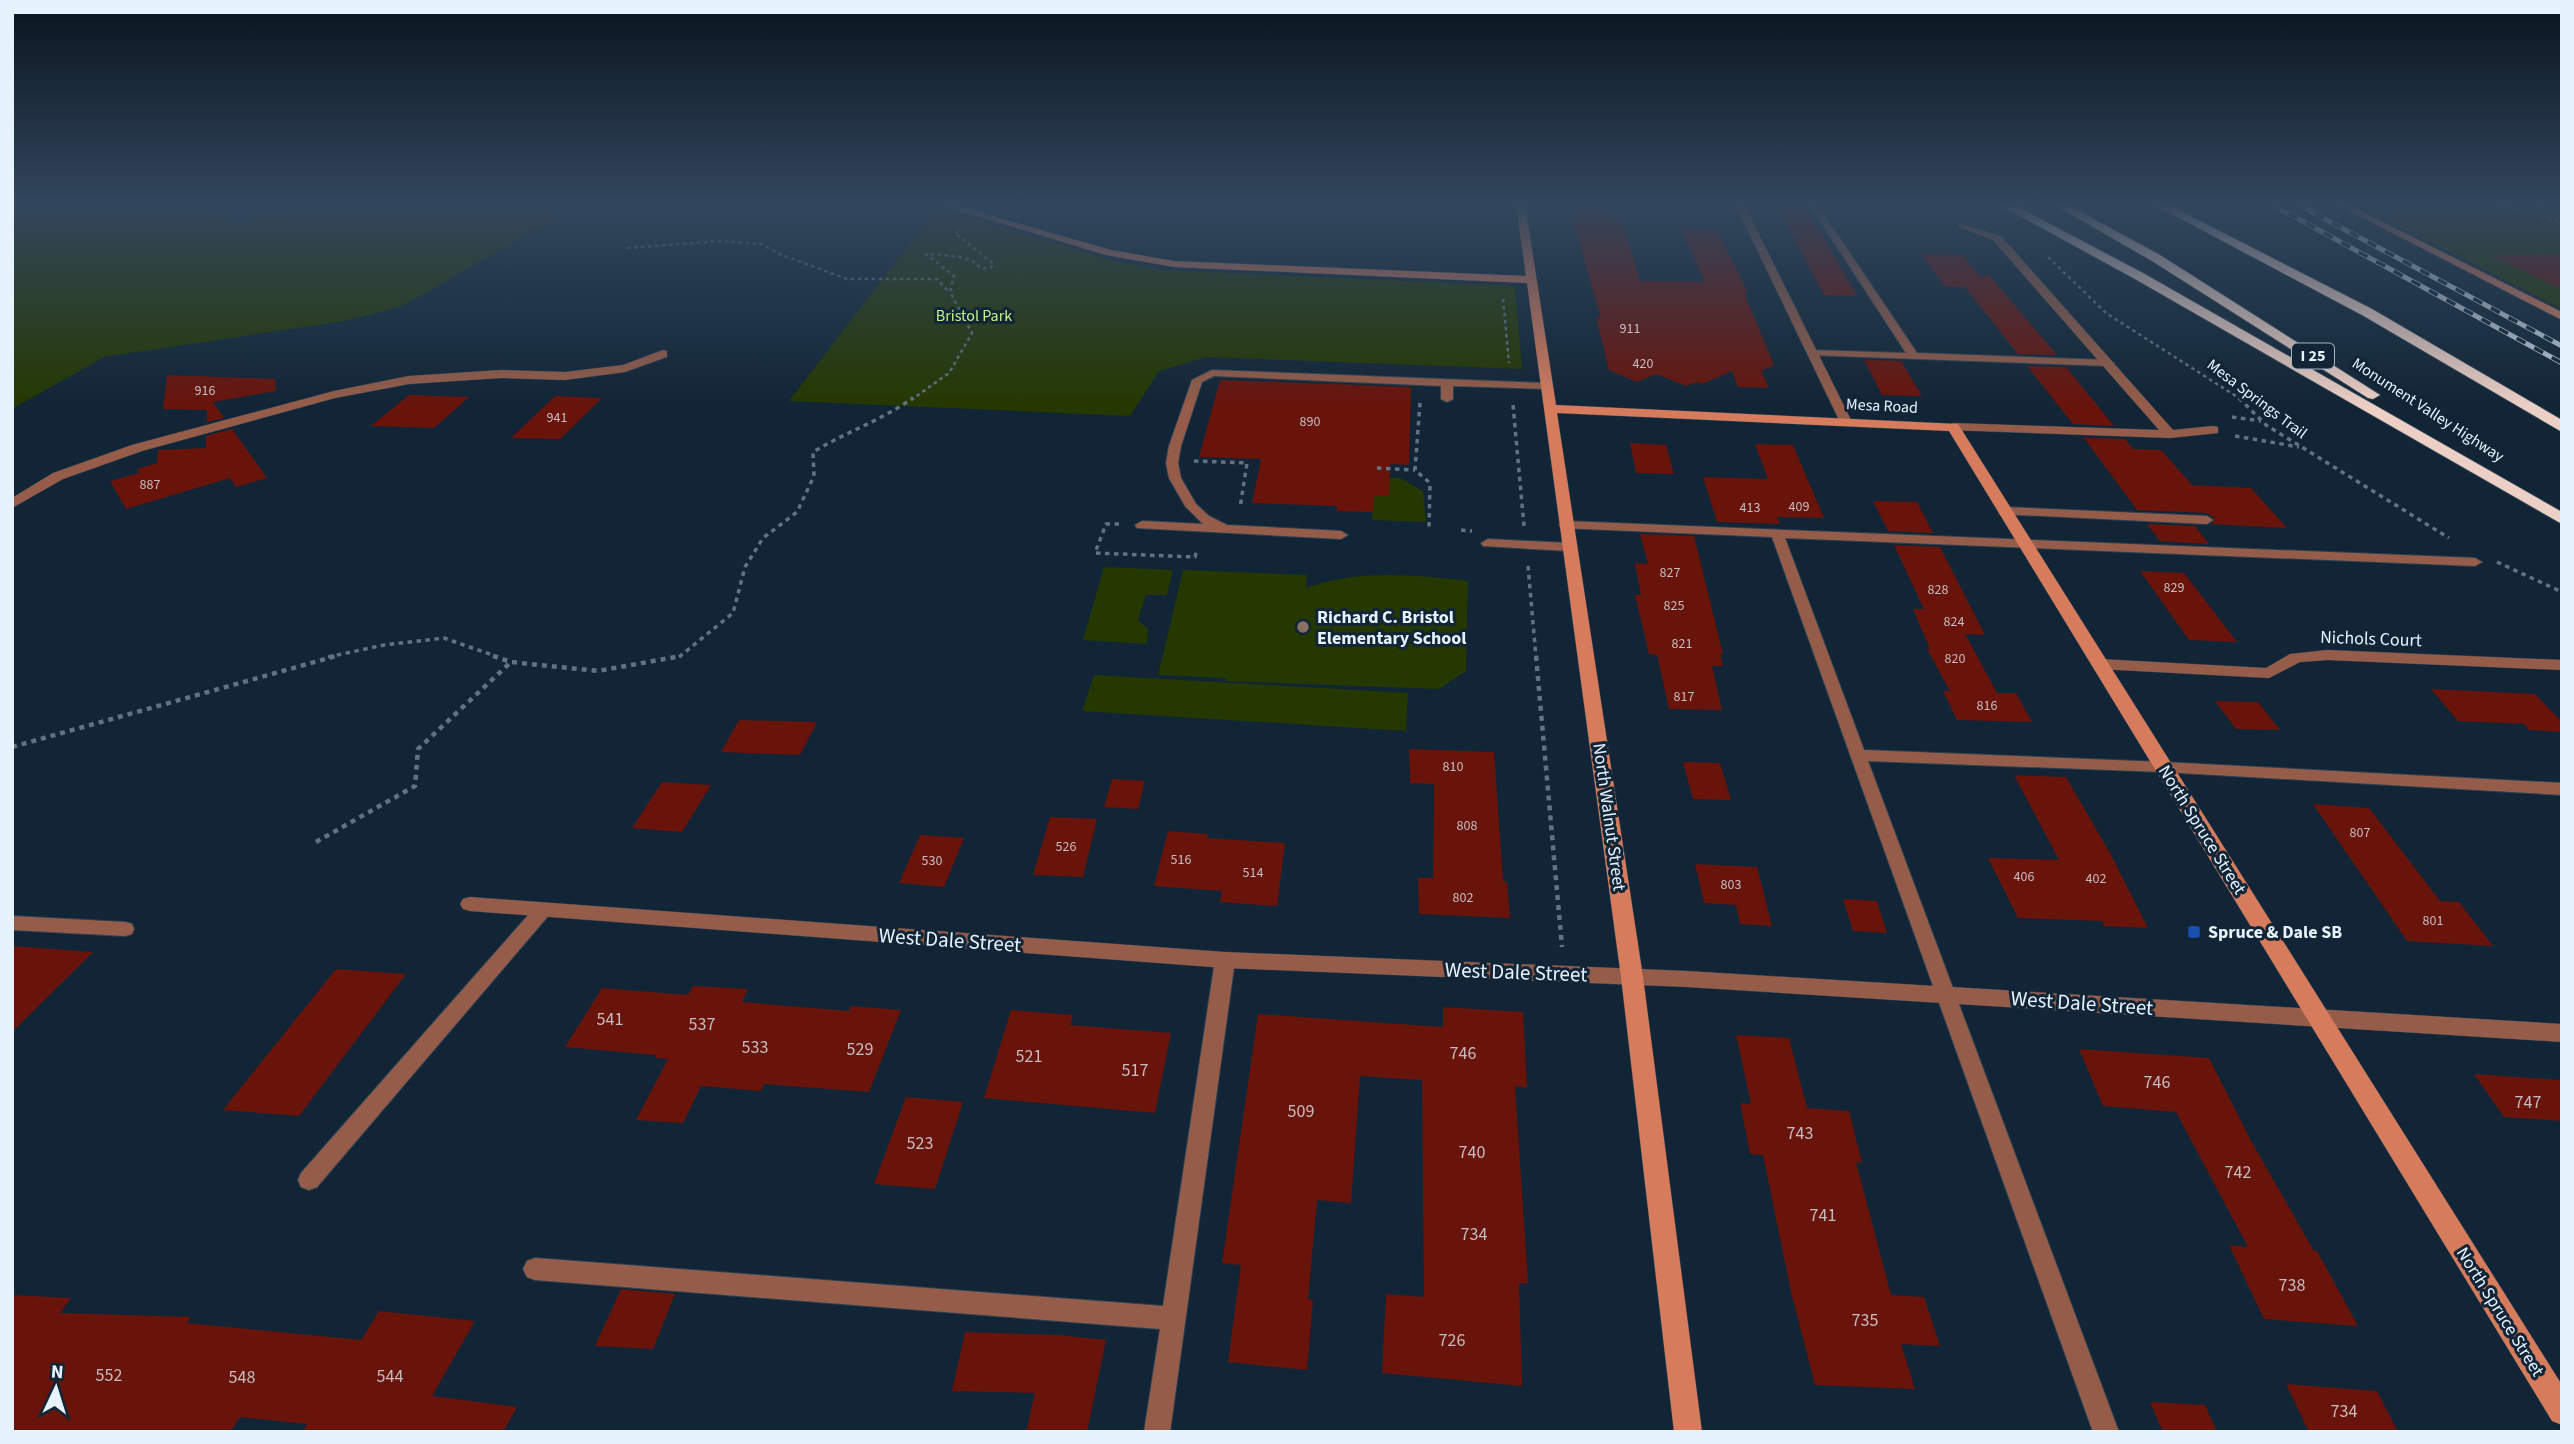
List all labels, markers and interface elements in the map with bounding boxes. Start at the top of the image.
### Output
park label: Bristol Park [936,305,1012,327]
house number: 911 [1620,319,1640,339]
road number: I 25 [2292,344,2334,368]
street label: Monument Valley Highway [2348,353,2509,468]
house number: 420 [1633,354,1653,374]
street label: Mesa Springs Trail [2202,354,2312,444]
house number: 916 [195,381,215,401]
street label: Mesa Road [1846,393,1918,419]
house number: 941 [547,408,567,428]
house number: 890 [1300,412,1320,432]
house number: 887 [140,475,160,495]
house number: 409 [1789,497,1809,517]
house number: 413 [1740,498,1760,518]
house number: 827 [1660,563,1680,583]
house number: 829 [2164,578,2184,598]
house number: 828 [1928,580,1948,600]
house number: 825 [1664,596,1684,616]
place label: Richard C. Bristol Elementary School [1317,605,1467,651]
house number: 824 [1944,612,1964,632]
marker: Richard C. Bristol Elementary School [1295,619,1311,635]
street label: Nichols Court [2320,625,2422,653]
house number: 821 [1672,634,1692,654]
house number: 820 [1945,649,1965,669]
house number: 817 [1674,687,1694,707]
house number: 816 [1977,696,1997,716]
street label: North Walnut Street [1586,741,1632,893]
house number: 810 [1443,757,1463,777]
street label: North Spruce Street [2152,761,2252,899]
house number: 808 [1457,816,1477,836]
house number: 807 [2350,823,2370,843]
house number: 526 [1056,837,1076,857]
house number: 516 [1171,850,1191,870]
house number: 530 [922,851,942,871]
house number: 514 [1243,863,1263,883]
house number: 406 [2014,867,2034,887]
house number: 402 [2086,869,2106,889]
house number: 803 [1721,875,1741,895]
house number: 802 [1453,888,1473,908]
house number: 801 [2423,911,2443,931]
street label: West Dale Street [878,920,1022,960]
place label: Spruce & Dale SB [2208,920,2342,945]
marker: Spruce & Dale SB [2186,924,2202,940]
street label: West Dale Street [1444,955,1588,989]
street label: West Dale Street [2010,983,2154,1023]
house number: 541 [597,1007,623,1032]
house number: 537 [689,1012,715,1037]
house number: 533 [742,1035,768,1060]
house number: 529 [847,1037,873,1062]
house number: 746 [1450,1041,1476,1066]
house number: 521 [1016,1044,1042,1069]
house number: 517 [1122,1058,1148,1083]
house number: 746 [2144,1070,2170,1095]
house number: 747 [2515,1090,2541,1115]
house number: 509 [1288,1099,1314,1124]
house number: 743 [1787,1121,1813,1146]
house number: 523 [907,1131,933,1156]
house number: 740 [1459,1140,1485,1165]
house number: 742 [2225,1160,2251,1185]
house number: 741 [1810,1203,1836,1228]
house number: 734 [1461,1222,1487,1247]
street label: North Spruce Street [2450,1243,2550,1381]
house number: 738 [2279,1273,2305,1298]
house number: 735 [1852,1308,1878,1333]
house number: 726 [1439,1328,1465,1353]
north arrow [21,1353,91,1423]
text: N [50,1359,64,1386]
house number: 552 [96,1363,122,1388]
house number: 544 [377,1364,403,1389]
house number: 548 [229,1365,255,1390]
house number: 734 [2331,1399,2357,1424]

